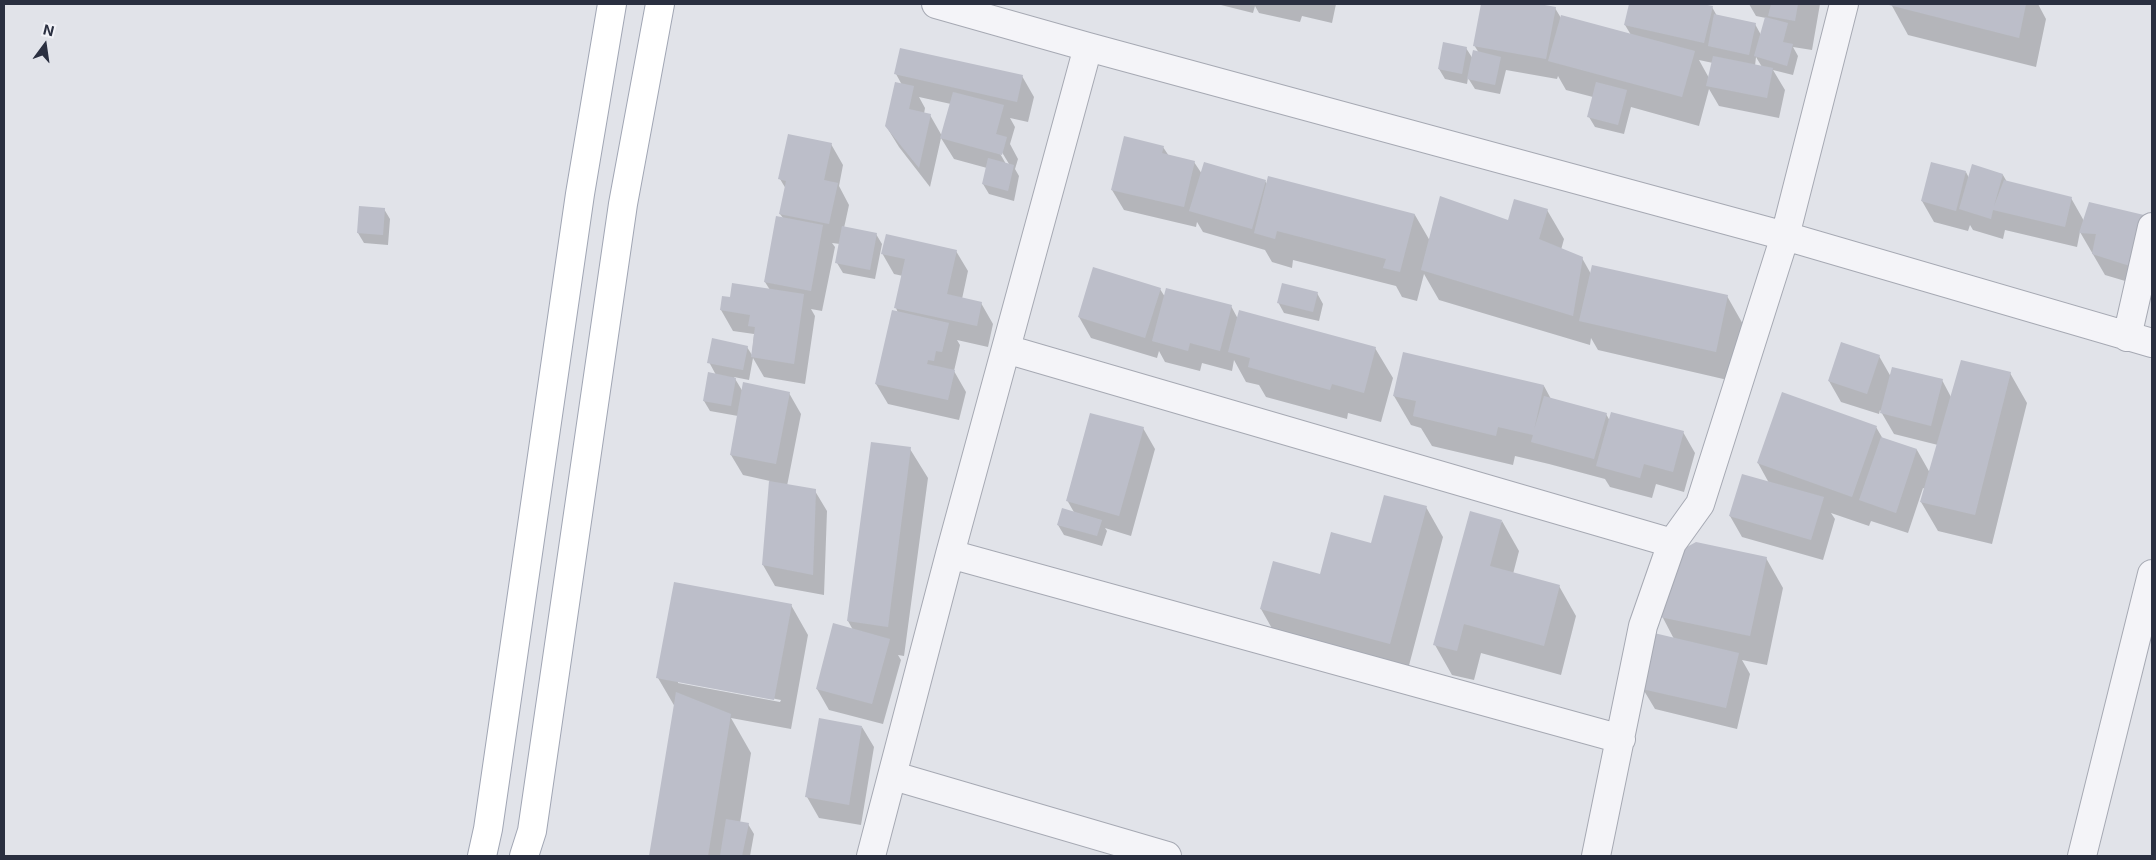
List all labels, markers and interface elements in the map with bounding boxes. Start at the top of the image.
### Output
north arrow [20,20,70,70]
text: N [42,20,56,39]

